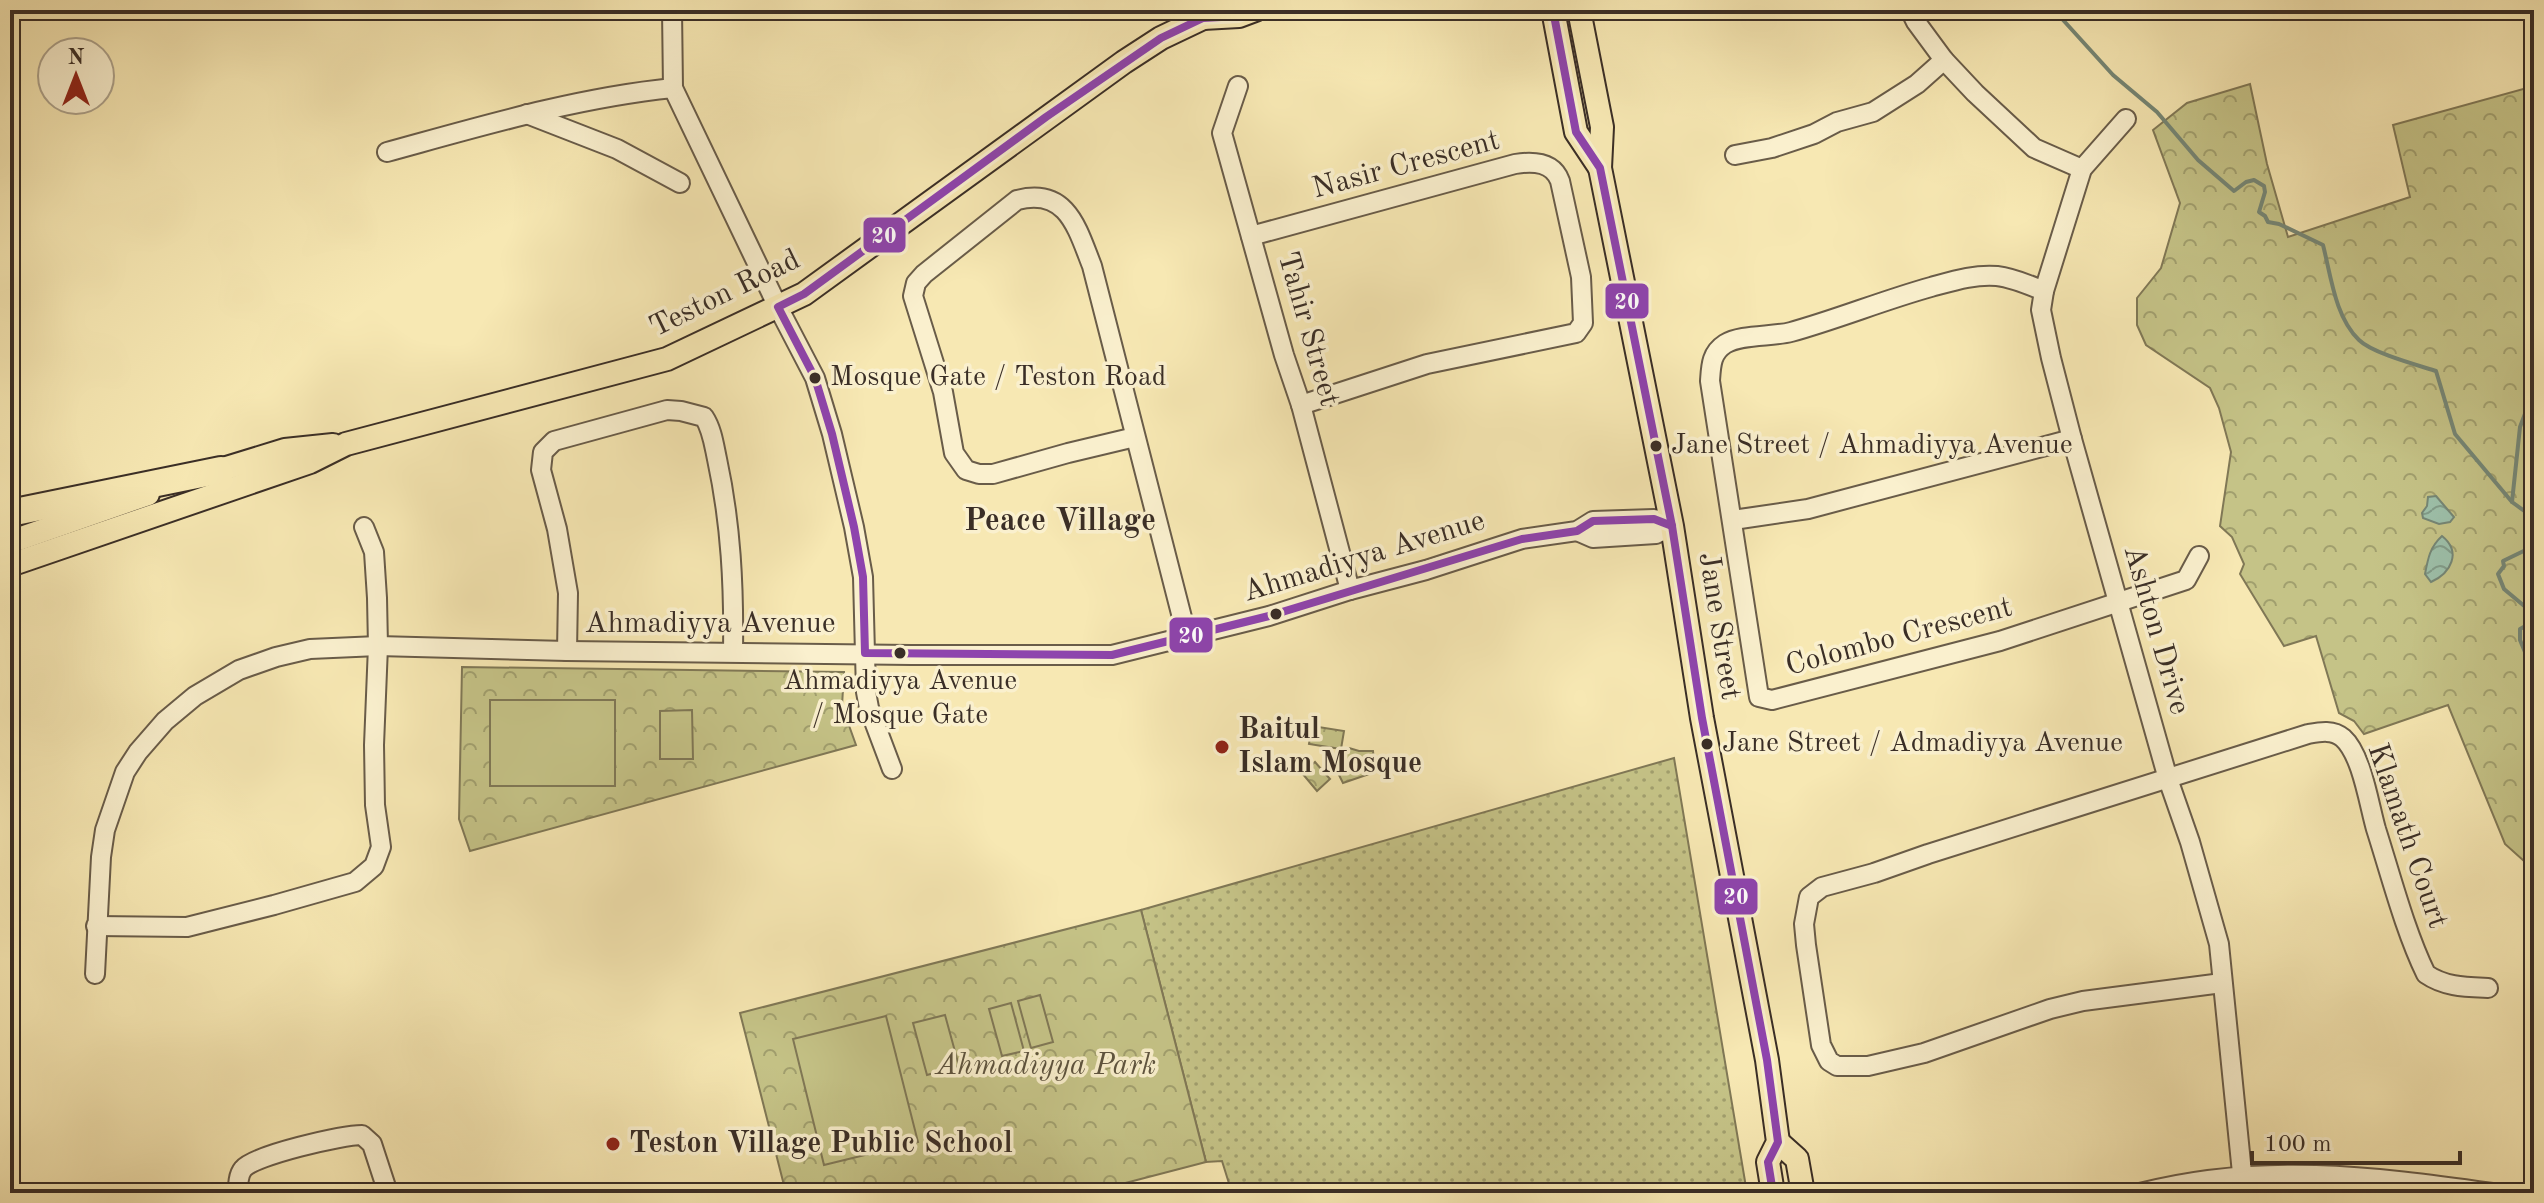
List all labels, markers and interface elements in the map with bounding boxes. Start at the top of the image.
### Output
north arrow [36,36,116,116]
text: N [68,47,85,69]
street label: Nasir Crescent [1309,126,1503,204]
line badge: 20 [862,216,907,254]
text: 20 [871,226,897,248]
street label: Teston Road [645,245,805,343]
street label: Tahir Street [1272,248,1344,410]
line badge: 20 [1604,282,1650,320]
text: 20 [1614,292,1640,314]
place label: Mosque Gate / Teston Road [830,364,1166,392]
marker: Mosque Gate / Teston Road [807,370,823,386]
place label: Jane Street / Ahmadiyya Avenue [1671,432,2073,460]
marker: Jane Street / Ahmadiyya Avenue [1648,438,1664,454]
district label: Peace Village [964,506,1156,538]
street label: Ahmadiyya Avenue [1240,506,1488,608]
street label: Ashton Drive [2118,542,2194,718]
street label: Jane Street [1693,550,1745,702]
street label: Colombo Crescent [1782,592,2016,682]
unlabelled marker [1268,606,1284,622]
street label: Ahmadiyya Avenue [585,609,835,639]
line badge: 20 [1168,616,1214,654]
text: 20 [1178,626,1204,648]
marker: Ahmadiyya Avenue / Mosque Gate [892,645,908,661]
place label: Ahmadiyya Avenue / Mosque Gate [783,668,1017,730]
place label: Baitul Islam Mosque [1238,715,1422,779]
place label: Jane Street / Admadiyya Avenue [1722,730,2123,758]
marker: Jane Street / Admadiyya Avenue [1699,736,1715,752]
marker: Baitul Islam Mosque [1213,738,1231,756]
street label: Klamath Court [2361,740,2453,932]
line badge: 20 [1713,877,1759,916]
text: 20 [1723,887,1749,909]
park label: Ahmadiyya Park [934,1051,1156,1081]
scale bar [2252,1115,2460,1165]
place label: Teston Village Public School [629,1129,1013,1159]
text: 100 m [2264,1133,2332,1157]
marker: Teston Village Public School [604,1135,622,1153]

